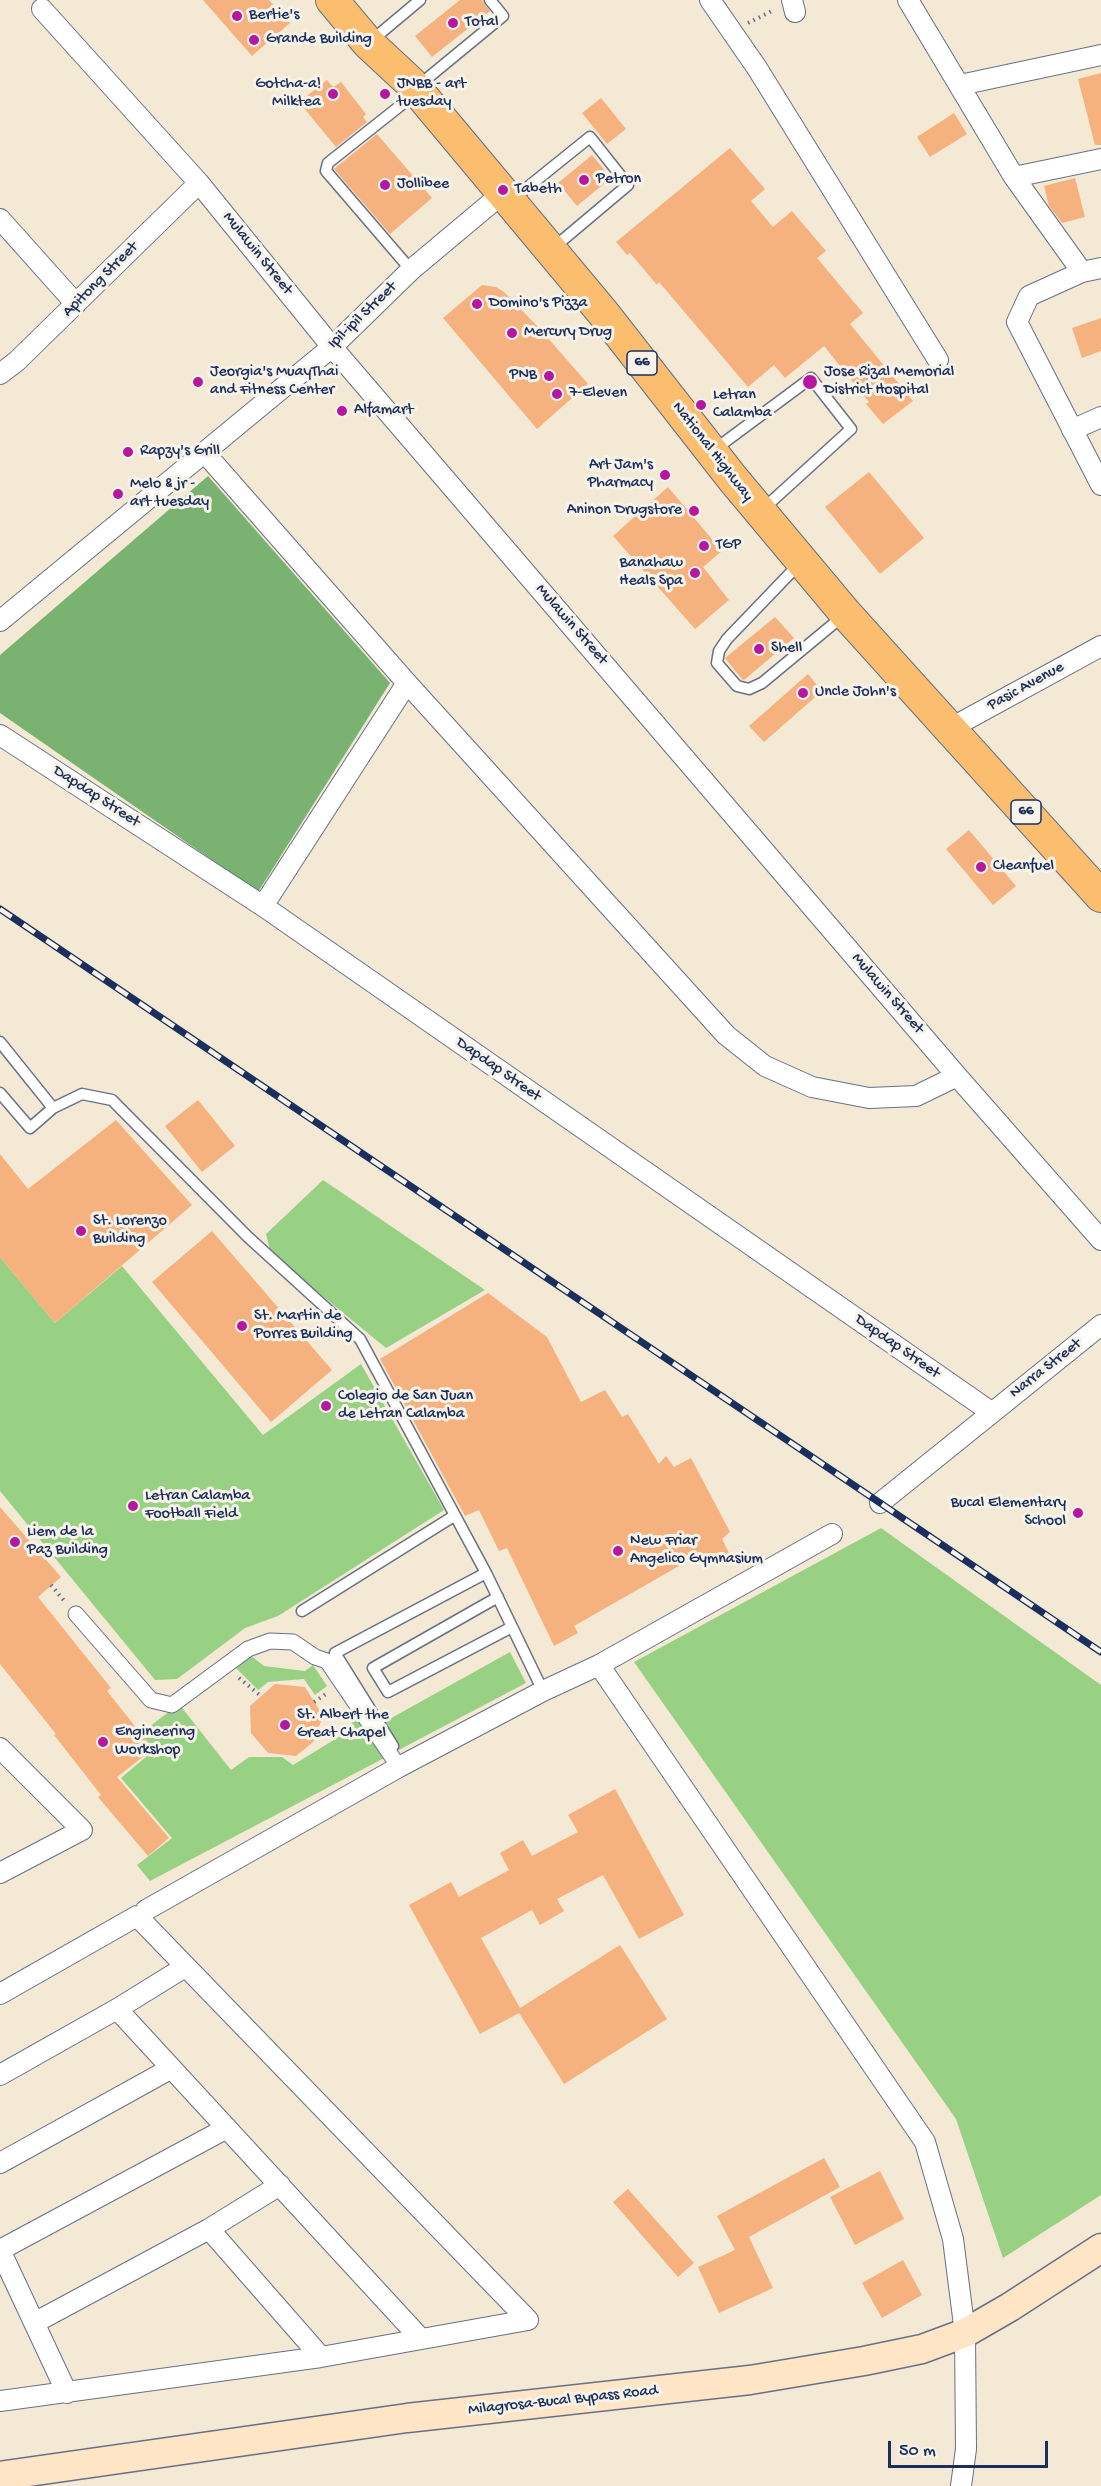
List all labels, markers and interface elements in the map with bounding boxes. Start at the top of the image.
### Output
place label: Bertie's [249,6,299,26]
marker: Bertie's [230,9,244,23]
place label: Total [465,13,498,33]
marker: Total [446,16,460,30]
place label: Grande Building [266,30,372,50]
marker: Grande Building [247,33,261,47]
place label: Gotcha-a! Milktea [255,75,321,113]
place label: JNBB - art tuesday [397,75,466,113]
marker: Gotcha-a! Milktea [326,87,340,101]
marker: JNBB - art tuesday [378,87,392,101]
place label: Petron [596,170,641,190]
marker: Petron [577,173,591,187]
place label: Jollibee [397,175,449,195]
marker: Jollibee [378,178,392,192]
place label: Tabeth [515,180,562,200]
marker: Tabeth [496,183,510,197]
street label: Mulawin Street [218,209,296,299]
street label: Apitong Street [59,238,143,322]
street label: Ipil-ipil Street [324,278,402,354]
place label: Domino's Pizza [489,294,588,314]
marker: Domino's Pizza [470,297,484,311]
place label: Mercury Drug [524,323,612,343]
marker: Mercury Drug [505,326,519,340]
road number: 66 [627,351,657,375]
place label: Jeorgia's MuayThai and Fitness Center [210,363,338,401]
place label: Jose Rizal Memorial District Hospital [824,363,954,401]
place label: PNB [510,366,537,386]
marker: PNB [542,369,556,383]
marker: Jose Rizal Memorial District Hospital [801,373,819,391]
marker: Jeorgia's MuayThai and Fitness Center [191,375,205,389]
place label: 7-Eleven [569,384,627,404]
place label: Letran Calamba [713,386,772,424]
marker: 7-Eleven [550,387,564,401]
street label: National Highway [667,398,757,506]
marker: Letran Calamba [694,398,708,412]
place label: Alfamart [354,401,413,421]
marker: Alfamart [335,404,349,418]
place label: Rapzy's Grill [140,442,220,462]
marker: Rapzy's Grill [121,445,135,459]
place label: Art Jam's Pharmacy [587,456,653,494]
marker: Art Jam's Pharmacy [658,468,672,482]
place label: Melo & jr - art tuesday [130,475,209,513]
marker: Melo & jr - art tuesday [111,487,125,501]
place label: Aninon Drugstore [567,501,682,521]
marker: Aninon Drugstore [687,504,701,518]
place label: TGP [716,536,741,556]
marker: TGP [697,539,711,553]
place label: Banahaw Heals Spa [619,554,683,592]
marker: Banahaw Heals Spa [688,566,702,580]
street label: Mulawin Street [531,581,611,669]
place label: Shell [771,639,802,659]
marker: Shell [752,642,766,656]
street label: Pasic Avenue [984,658,1068,716]
place label: Uncle John's [815,683,896,703]
marker: Uncle John's [796,686,810,700]
street label: Dapdap Street [49,762,143,832]
road number: 66 [1011,800,1041,824]
place label: Cleanfuel [993,857,1054,877]
marker: Cleanfuel [974,860,988,874]
street label: Mulawin Street [847,950,927,1038]
street label: Dapdap Street [452,1034,544,1106]
place label: St. Lorenzo Building [93,1212,167,1250]
marker: St. Lorenzo Building [74,1224,88,1238]
place label: St. Martin de Porres Building [254,1307,353,1345]
street label: Dapdap Street [851,1311,943,1383]
marker: St. Martin de Porres Building [235,1319,249,1333]
street label: Narra Street [1006,1335,1086,1403]
place label: Colegio de San Juan de Letran Calamba [338,1387,473,1425]
marker: Colegio de San Juan de Letran Calamba [319,1399,333,1413]
place label: Letran Calamba Football Field [145,1487,250,1525]
place label: Bucal Elementary School [951,1494,1066,1532]
marker: Letran Calamba Football Field [126,1499,140,1513]
marker: Bucal Elementary School [1071,1506,1085,1520]
place label: Liem de la Paz Building [27,1523,108,1561]
place label: New Friar Angelico Gymnasium [630,1532,763,1570]
marker: Liem de la Paz Building [8,1535,22,1549]
marker: New Friar Angelico Gymnasium [611,1544,625,1558]
place label: St. Albert the Great Chapel [297,1706,389,1744]
marker: St. Albert the Great Chapel [278,1718,292,1732]
place label: Engineering Workshop [115,1723,195,1761]
marker: Engineering Workshop [96,1735,110,1749]
street label: Milagrosa-Bucal Bypass Road [467,2381,659,2421]
scale bar [891,2429,1052,2467]
text: 50 m [899,2441,936,2462]

